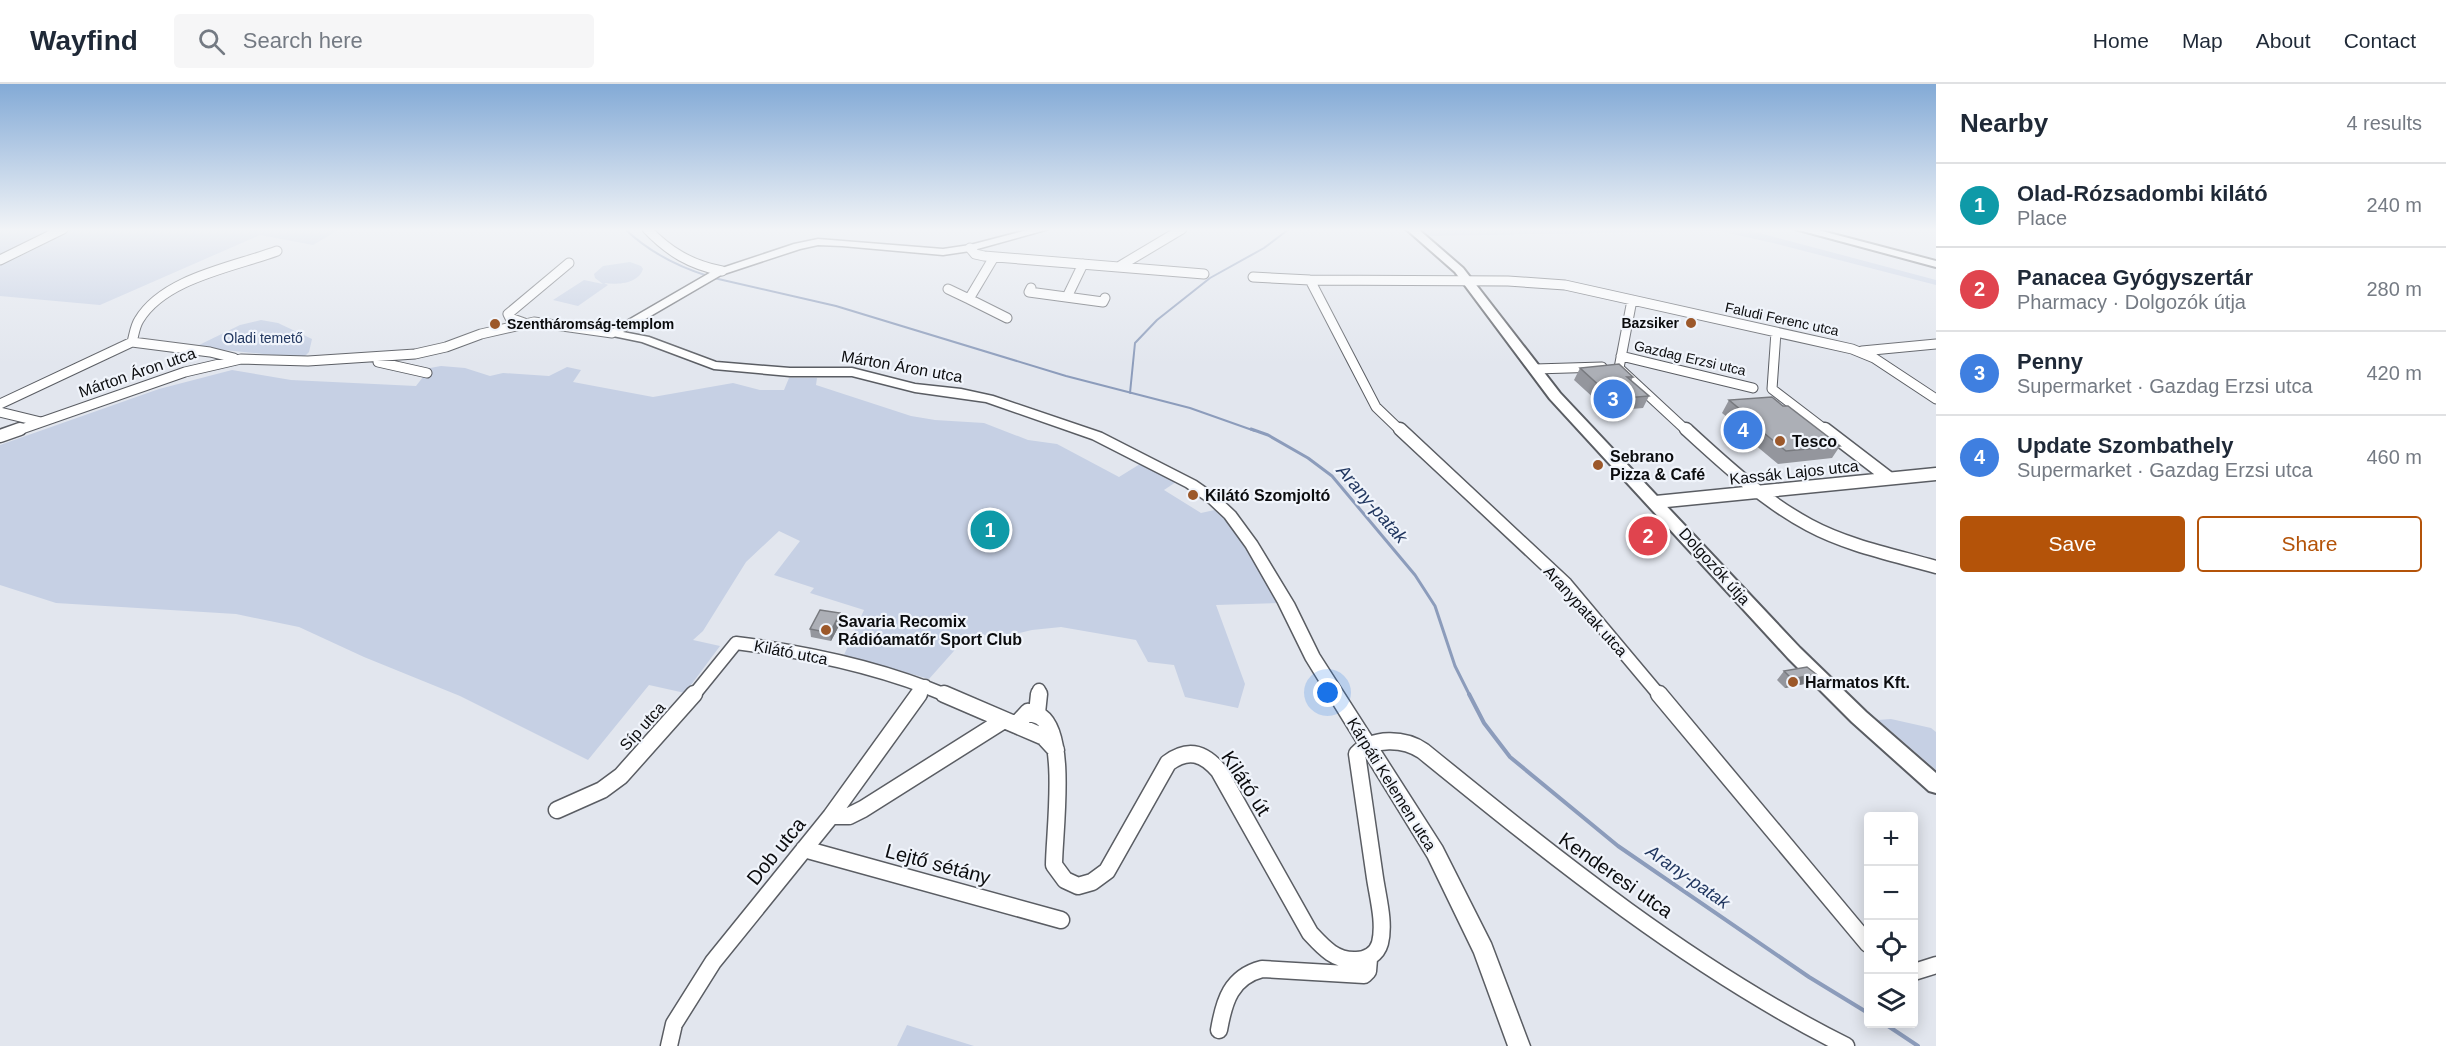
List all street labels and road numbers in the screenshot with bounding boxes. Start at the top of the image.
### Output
street label: Faludi Ferenc utca [1724,299,1841,339]
street label: Gazdag Erzsi utca [1632,337,1748,379]
street label: Márton Áron utca [76,343,198,400]
street label: Márton Áron utca [840,346,964,386]
street label: Kassák Lajos utca [1729,457,1860,488]
street label: Dolgozók útja [1676,525,1753,608]
street label: Aranypatak utca [1541,563,1631,660]
street label: Kilátó utca [753,637,829,668]
street label: Síp utca [616,699,668,754]
street label: Kárpáti Kelemen utca [1344,715,1439,854]
street label: Kilátó út [1217,747,1275,820]
street label: Dob utca [742,812,810,889]
street label: Kenderesi utca [1555,828,1678,923]
street label: Lejtő sétány [883,839,993,889]

